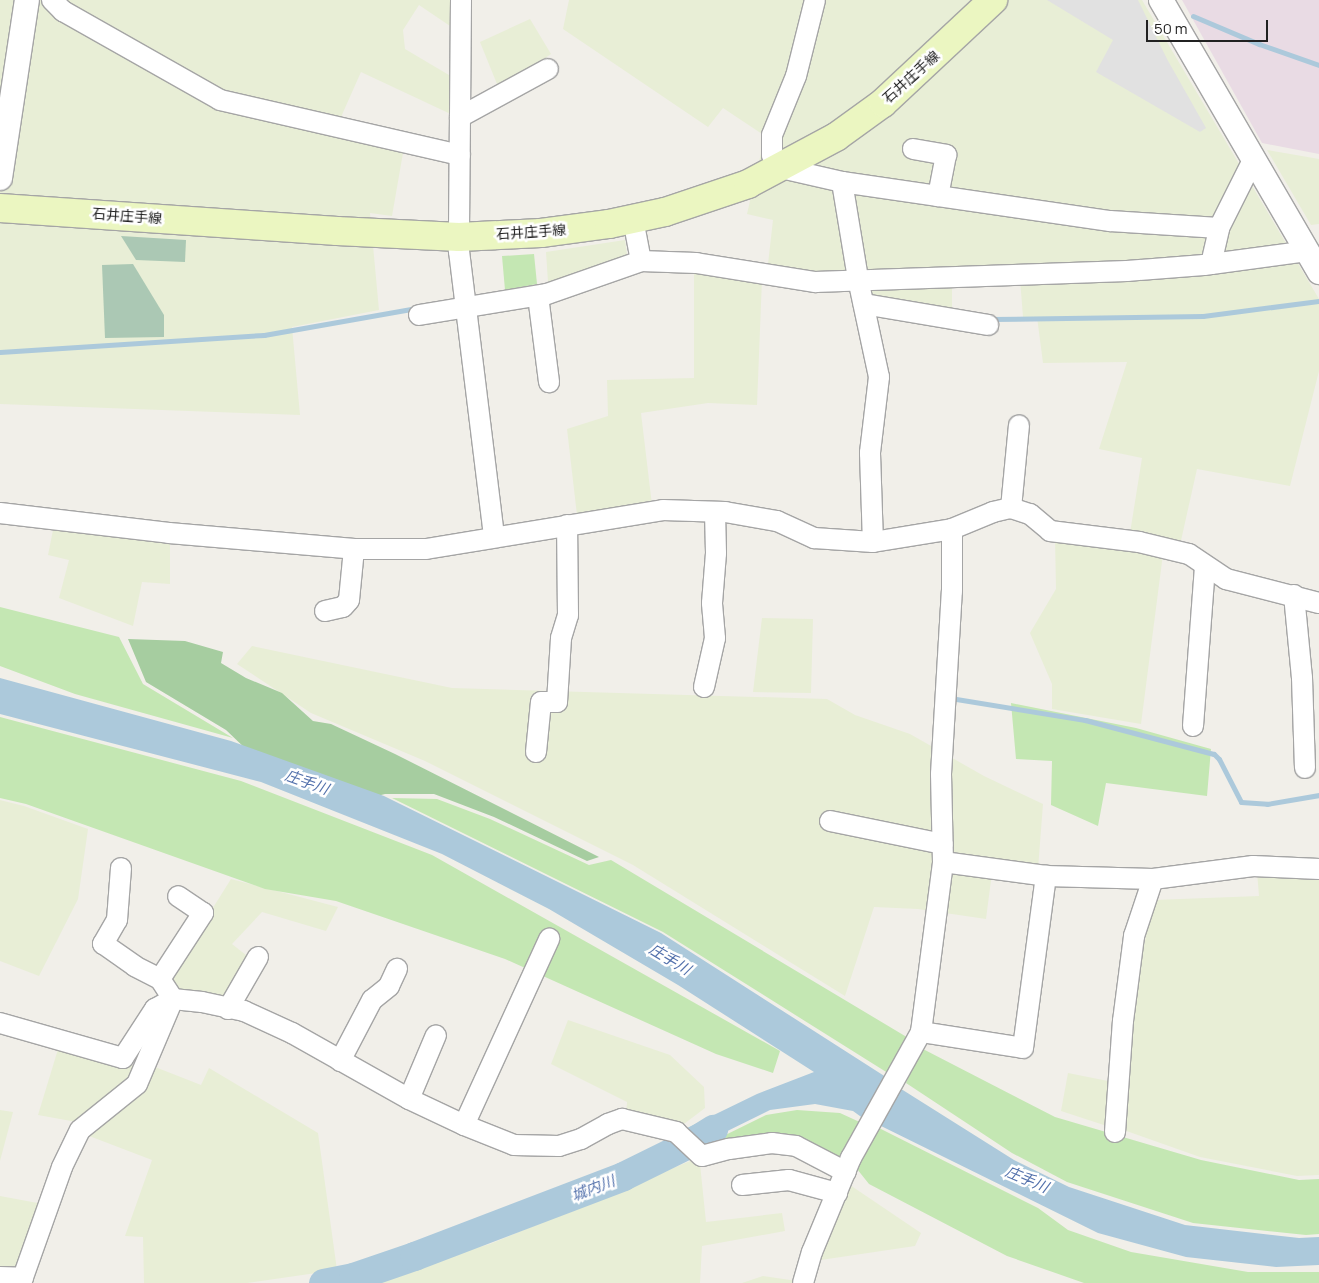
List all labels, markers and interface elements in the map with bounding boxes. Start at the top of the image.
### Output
scale bar [1149,10,1272,42]
text: 50 m [1154,18,1188,39]
street label: 石井庄手線 [879,47,943,107]
street label: 石井庄手線 [91,205,163,227]
street label: 石井庄手線 [495,221,567,243]
water label: 庄手川 [283,766,331,798]
water label: 庄手川 [646,940,694,978]
water label: 庄手川 [1003,1162,1051,1196]
water label: 城内川 [569,1172,617,1204]

